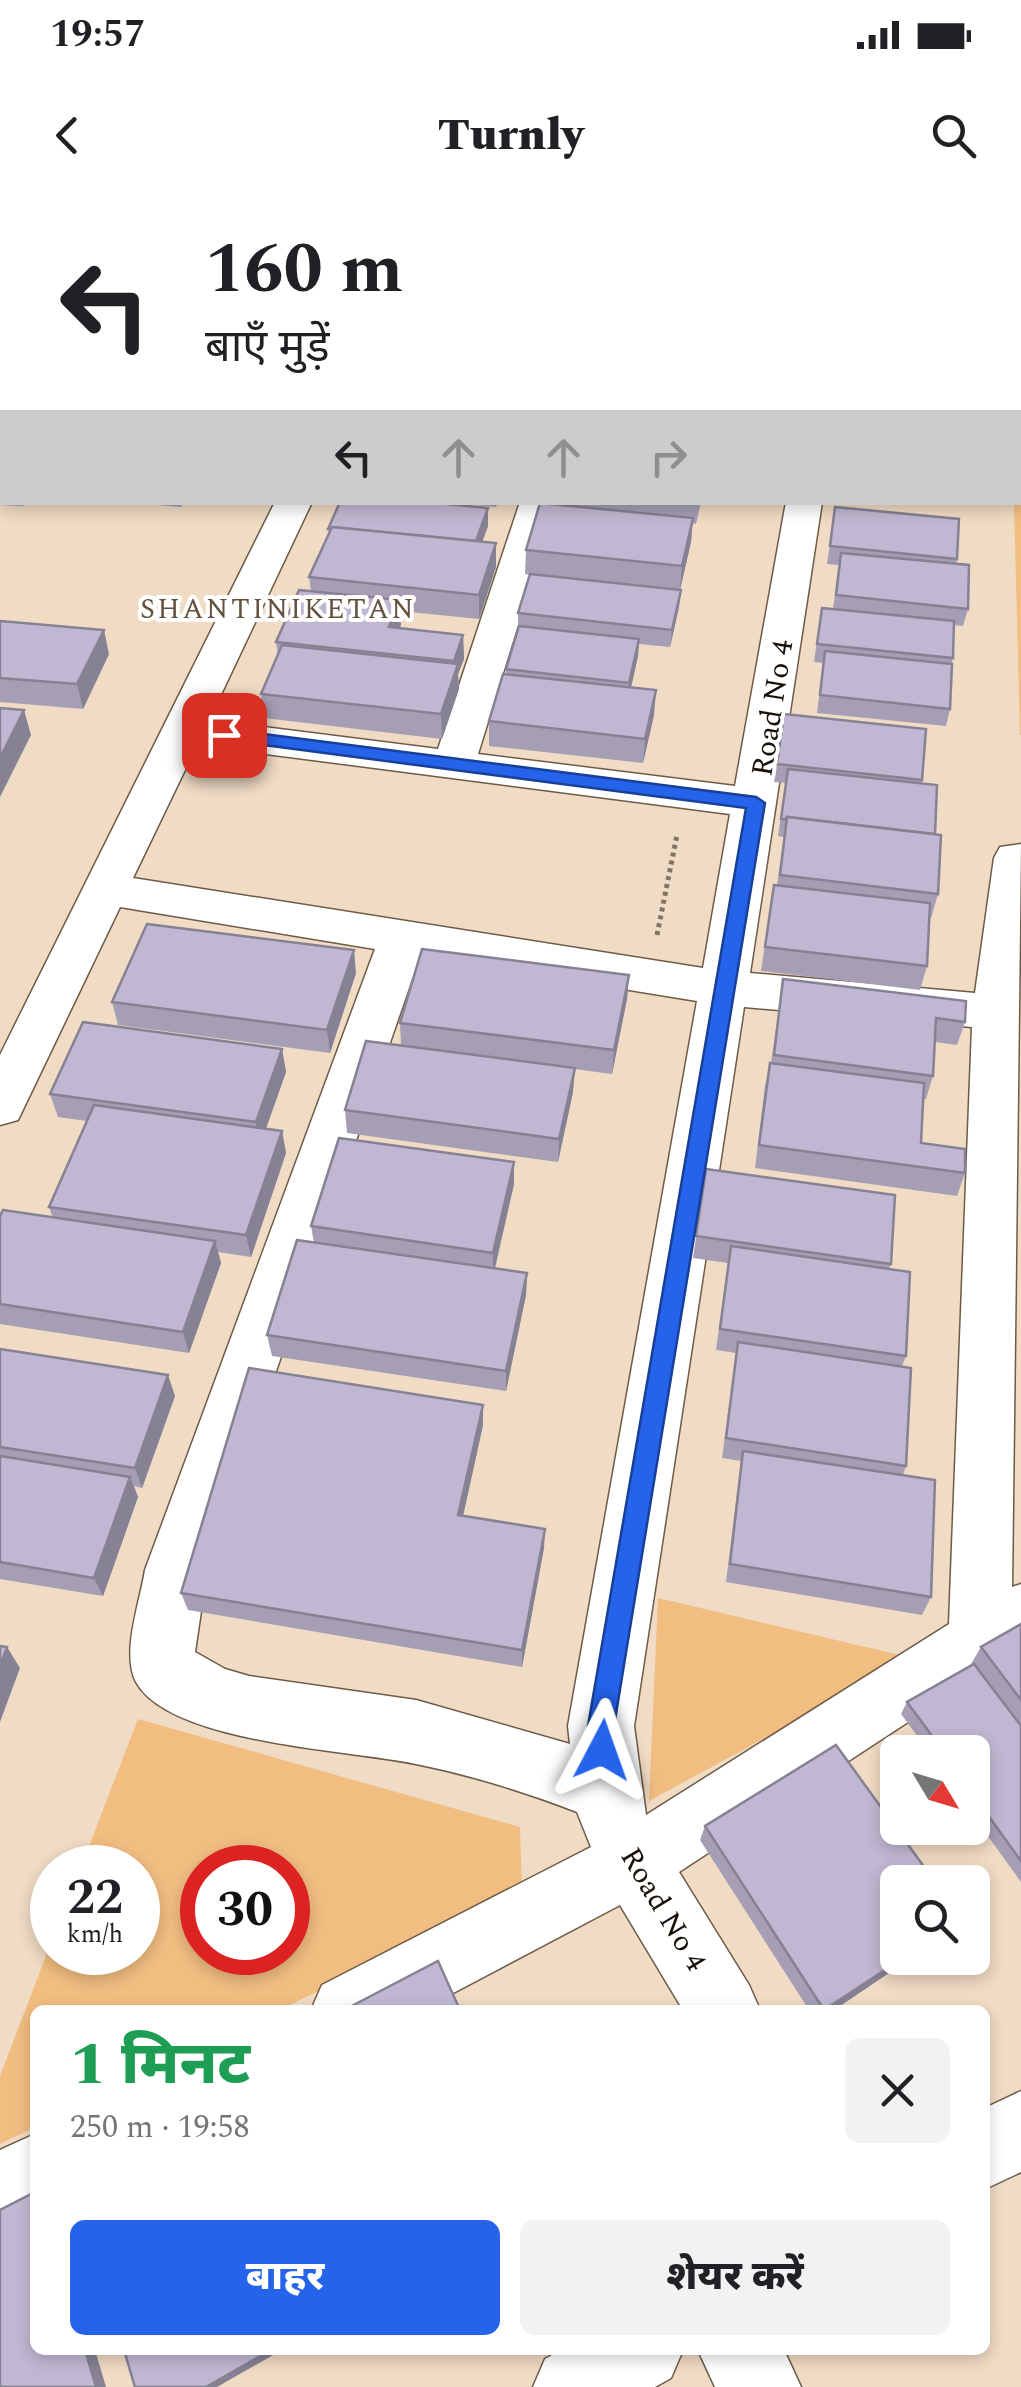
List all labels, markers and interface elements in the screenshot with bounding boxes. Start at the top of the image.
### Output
text: 19:57 [50,6,145,64]
text: Turnly [438,101,583,170]
icon: back [40,108,95,163]
icon: search [926,108,981,163]
text: 160 m [205,217,403,323]
icon: left [40,240,170,370]
text: बाएँ मुड़ें [205,313,329,382]
icon: left [326,430,381,485]
icon: ahead [431,430,486,485]
icon: ahead [536,430,591,485]
icon: right [641,430,696,485]
district label: SHANTINIKETAN [140,588,416,631]
street label: Road No 4 [739,637,806,780]
pin [182,693,267,778]
icon: arrive [197,708,252,763]
position arrow [550,1698,654,1802]
north arrow [880,1735,990,1845]
map controls [880,1735,990,1975]
street label: Road No 4 [608,1839,718,1980]
speed limit sign: 30 [180,1845,310,1975]
text: 22 [67,1860,123,1936]
button: search [880,1865,990,1975]
text: km/h [67,1916,123,1954]
text: 1 मिनट [70,2019,250,2111]
button: close [845,2038,950,2143]
text: 250 m · 19:58 [70,2103,250,2152]
button: बाहर [70,2220,500,2335]
button: शेयर करें [520,2220,950,2335]

